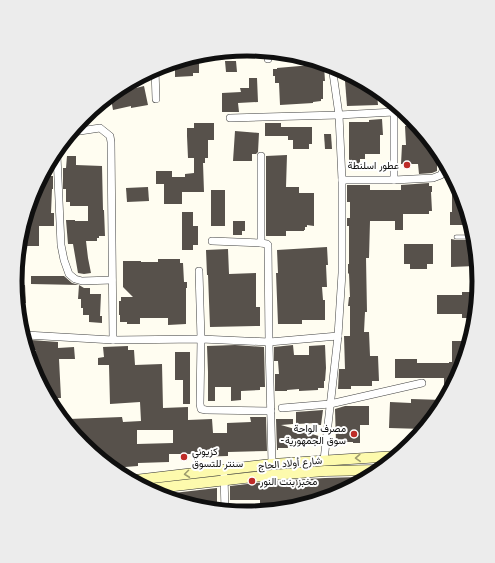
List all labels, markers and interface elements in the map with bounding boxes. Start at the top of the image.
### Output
place label: عطور اسلنطة [348,159,399,172]
marker: عطور اسلنطة [402,160,412,170]
place label: مصرف الواحة -سوق الجمهورية [280,422,346,447]
marker: مصرف الواحة -سوق الجمهورية [349,429,359,439]
place label: كزيوني سنتر للتسوق [192,445,243,470]
marker: كزيوني سنتر للتسوق [179,452,189,462]
street label: شارع أولاد الحاج [257,454,323,472]
one-way arrow [355,454,361,463]
one-way arrow [184,469,190,478]
place label: مخبز بنت النور [259,475,317,488]
marker: مخبز بنت النور [247,476,257,486]

